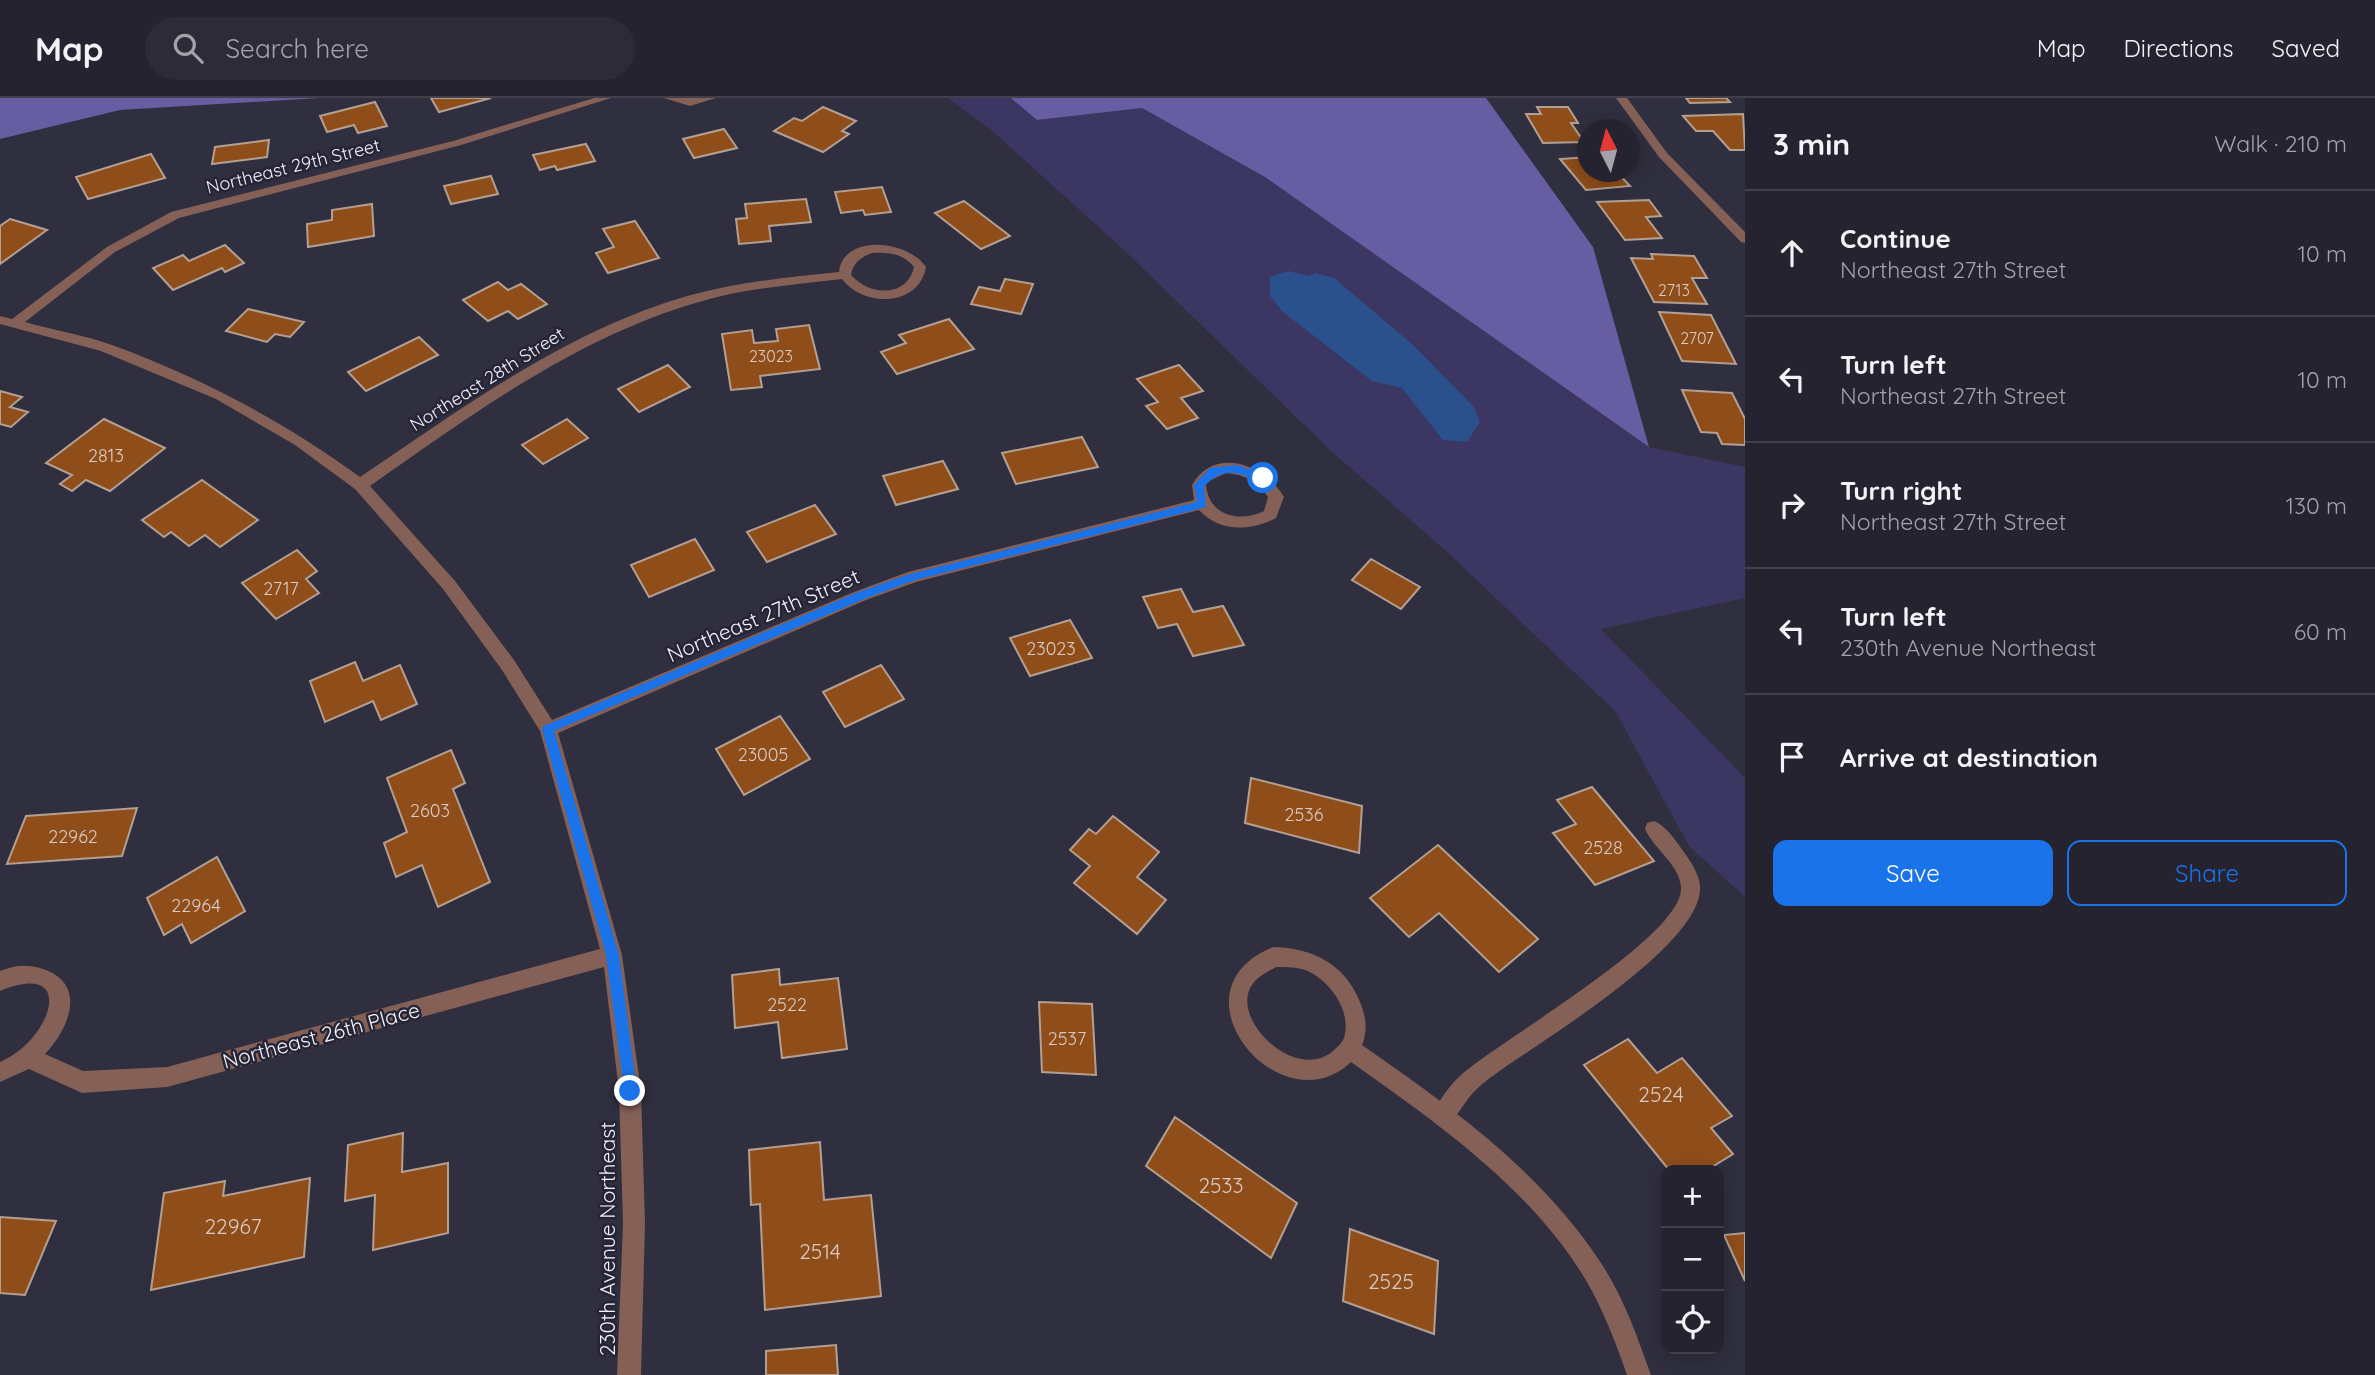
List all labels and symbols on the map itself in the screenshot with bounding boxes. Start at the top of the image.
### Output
north arrow [1577,119,1640,182]
street label: Northeast 29th Street [204,133,382,199]
house number: 2713 [1658,280,1690,300]
street label: Northeast 28th Street [405,322,569,436]
house number: 2707 [1680,328,1714,348]
house number: 23023 [749,346,793,366]
house number: 2813 [88,444,124,467]
route start [1247,462,1278,493]
street label: Northeast 27th Street [663,563,863,667]
house number: 2717 [263,577,299,600]
house number: 23023 [1026,637,1076,660]
house number: 23005 [738,743,788,766]
house number: 2603 [410,799,450,822]
house number: 2536 [1285,803,1324,826]
house number: 22962 [48,825,98,848]
house number: 2528 [1583,836,1623,859]
house number: 22964 [171,894,221,917]
house number: 2522 [767,993,807,1016]
street label: Northeast 26th Place [220,996,422,1074]
house number: 2537 [1048,1027,1086,1050]
route end [614,1075,645,1106]
house number: 2524 [1638,1081,1684,1107]
street label: 230th Avenue Northeast [594,1122,620,1356]
house number: 2533 [1198,1172,1244,1198]
house number: 22967 [204,1213,262,1239]
house number: 2514 [799,1238,841,1264]
house number: 2525 [1368,1268,1414,1294]

